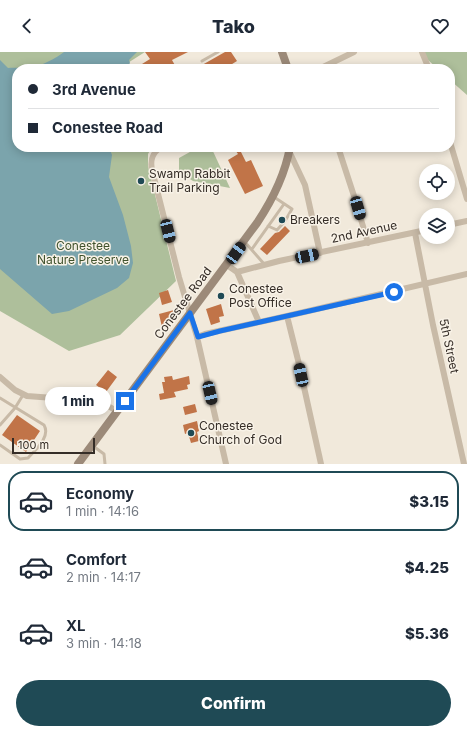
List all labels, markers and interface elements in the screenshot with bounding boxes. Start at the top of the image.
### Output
icon: back [16,15,38,37]
icon: heart [429,15,451,37]
text: Tako [212,16,255,37]
text: 3rd Avenue [52,80,136,99]
text: Conestee Road [52,118,163,137]
map controls [419,164,455,244]
button: locate [419,164,455,200]
place label: Swamp Rabbit Trail Parking [149,166,230,195]
marker: Swamp Rabbit Trail Parking [136,176,146,186]
car [349,195,367,221]
button: layers [419,208,455,244]
place label: Breakers [290,212,340,227]
marker: Breakers [277,215,287,225]
street label: 2nd Avenue [329,217,398,246]
car [159,218,177,244]
park label: Conestee Nature Preserve [37,238,129,267]
car [224,240,248,266]
car [294,248,320,264]
street label: Conestee Road [151,264,215,342]
place label: Conestee Post Office [229,281,292,310]
route start [385,283,403,301]
marker: Conestee Post Office [216,291,226,301]
street label: 5th Street [436,317,463,375]
car [293,362,309,388]
car [201,380,219,406]
callout: 1 min [45,387,111,415]
route end [116,392,134,410]
text: 1 min [62,393,94,409]
place label: Conestee Church of God [199,418,282,447]
marker: Conestee Church of God [186,428,196,438]
scale bar [12,436,95,455]
text: 100 m [18,438,49,452]
icon: car [18,483,54,519]
text: Economy [66,484,134,503]
text: $3.15 [409,492,449,511]
text: 1 min · 14:16 [66,503,139,519]
icon: car [18,549,54,585]
text: Comfort [66,550,127,569]
text: $4.25 [405,558,449,577]
text: 2 min · 14:17 [66,569,141,585]
icon: car [18,615,54,651]
text: XL [66,616,86,635]
text: $5.36 [405,624,449,643]
text: 3 min · 14:18 [66,635,142,651]
button: Confirm [16,680,451,726]

